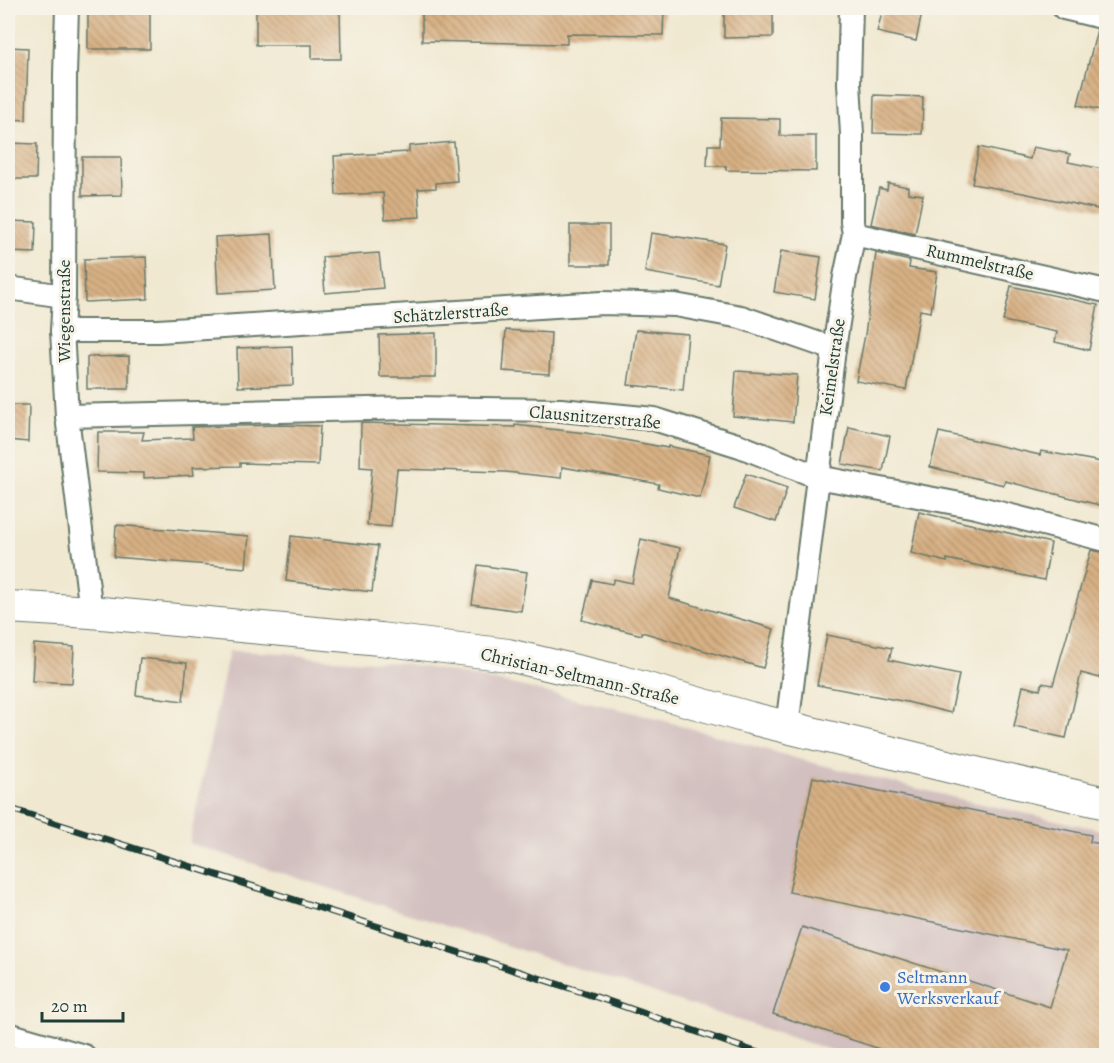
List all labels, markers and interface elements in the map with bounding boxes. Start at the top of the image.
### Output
street label: Rummelstraße [924,238,1036,286]
street label: Wiegenstraße [52,260,76,363]
street label: Schätzlerstraße [393,297,509,329]
street label: Keimelstraße [813,317,851,417]
street label: Clausnitzerstraße [528,399,662,435]
street label: Christian-Seltmann-Straße [478,641,682,711]
place label: Seltmann Werksverkauf [896,965,1002,1010]
marker: Seltmann Werksverkauf [878,980,892,994]
scale bar [42,985,123,1023]
text: 20 m [51,994,88,1018]

